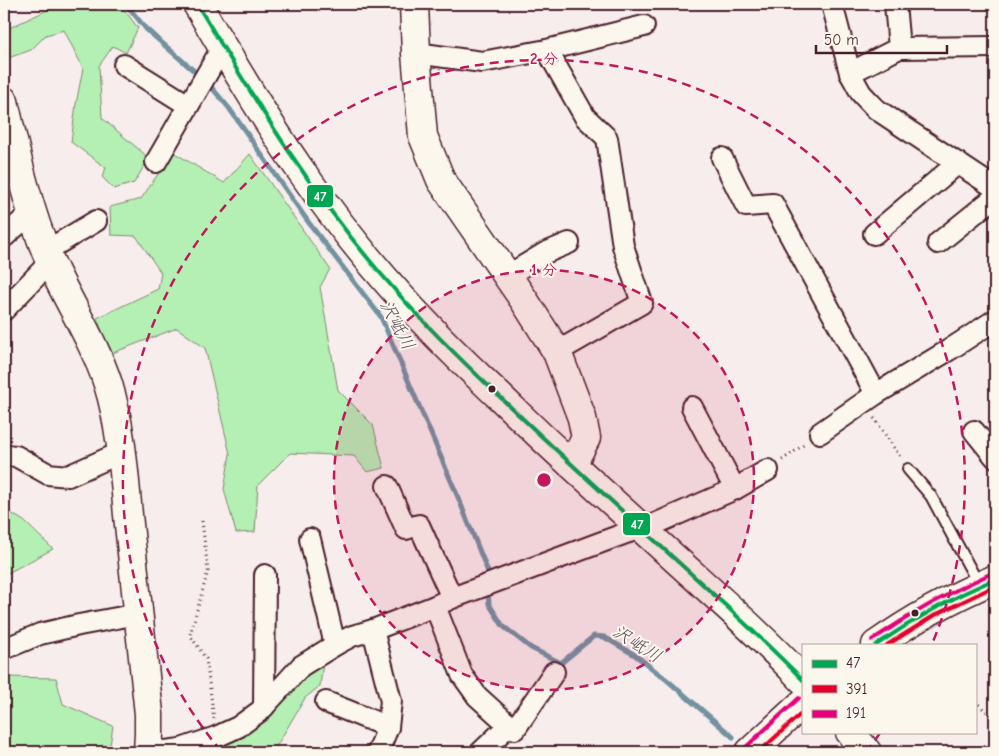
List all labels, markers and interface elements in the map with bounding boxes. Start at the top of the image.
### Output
scale bar [816,22,948,54]
text: 50 m [824,31,859,49]
text: 2 分 [530,50,558,68]
line badge: 47 [306,184,334,208]
text: 47 [314,188,327,205]
text: 1 分 [531,261,557,279]
water label: 沢岻川 [375,296,419,354]
unlabelled marker [487,384,497,394]
centre of rings [535,471,553,489]
line badge: 47 [622,512,651,536]
text: 47 [631,516,644,533]
unlabelled marker [910,608,920,618]
water label: 沢岻川 [609,621,665,667]
legend [802,644,976,734]
text: 47 [846,654,860,672]
text: 391 [846,680,868,698]
text: 191 [846,704,866,722]

